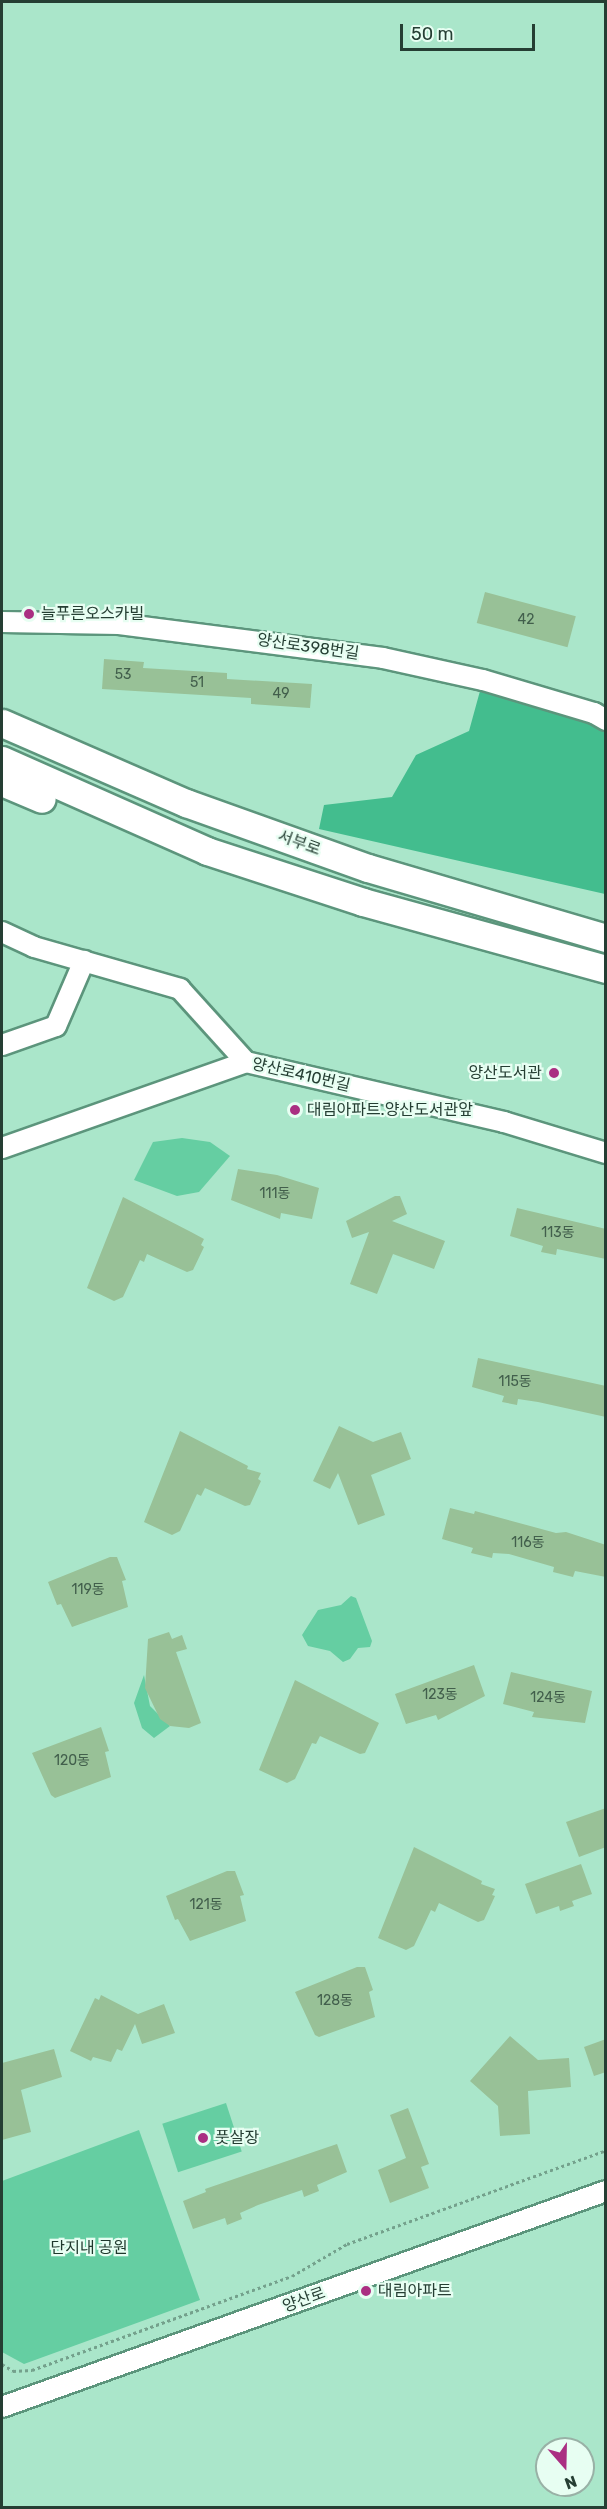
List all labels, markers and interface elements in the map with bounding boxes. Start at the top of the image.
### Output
scale bar [403,12,538,50]
text: 50 m [411,23,454,45]
place label: 늘푸른오스카빌 [41,604,144,624]
marker: 늘푸른오스카빌 [22,607,36,621]
house number: 42 [518,612,534,628]
street label: 양산로398번길 [256,630,360,664]
house number: 53 [115,667,131,683]
house number: 51 [190,675,204,691]
house number: 49 [273,686,289,702]
street label: 서부로 [275,826,323,860]
street label: 양산로410번길 [250,1054,352,1096]
place label: 양산도서관 [468,1063,542,1083]
marker: 양산도서관 [547,1066,561,1080]
place label: 대림아파트.양산도서관앞 [307,1100,473,1120]
marker: 대림아파트.양산도서관앞 [288,1103,302,1117]
house number: 111동 [260,1186,290,1202]
house number: 113동 [541,1225,575,1241]
house number: 115동 [498,1374,532,1390]
house number: 116동 [511,1535,545,1551]
house number: 119동 [71,1582,105,1598]
house number: 123동 [422,1687,458,1703]
house number: 124동 [530,1690,566,1706]
house number: 120동 [54,1753,90,1769]
house number: 121동 [189,1897,223,1913]
house number: 128동 [317,1993,353,2009]
place label: 풋살장 [215,2128,259,2148]
marker: 풋살장 [196,2131,210,2145]
park label: 단지내 공원 [50,2238,128,2258]
place label: 대림아파트 [378,2281,452,2301]
street label: 양산로 [280,2283,328,2317]
marker: 대림아파트 [359,2284,373,2298]
north arrow [535,2437,595,2497]
text: N [562,2472,579,2493]

